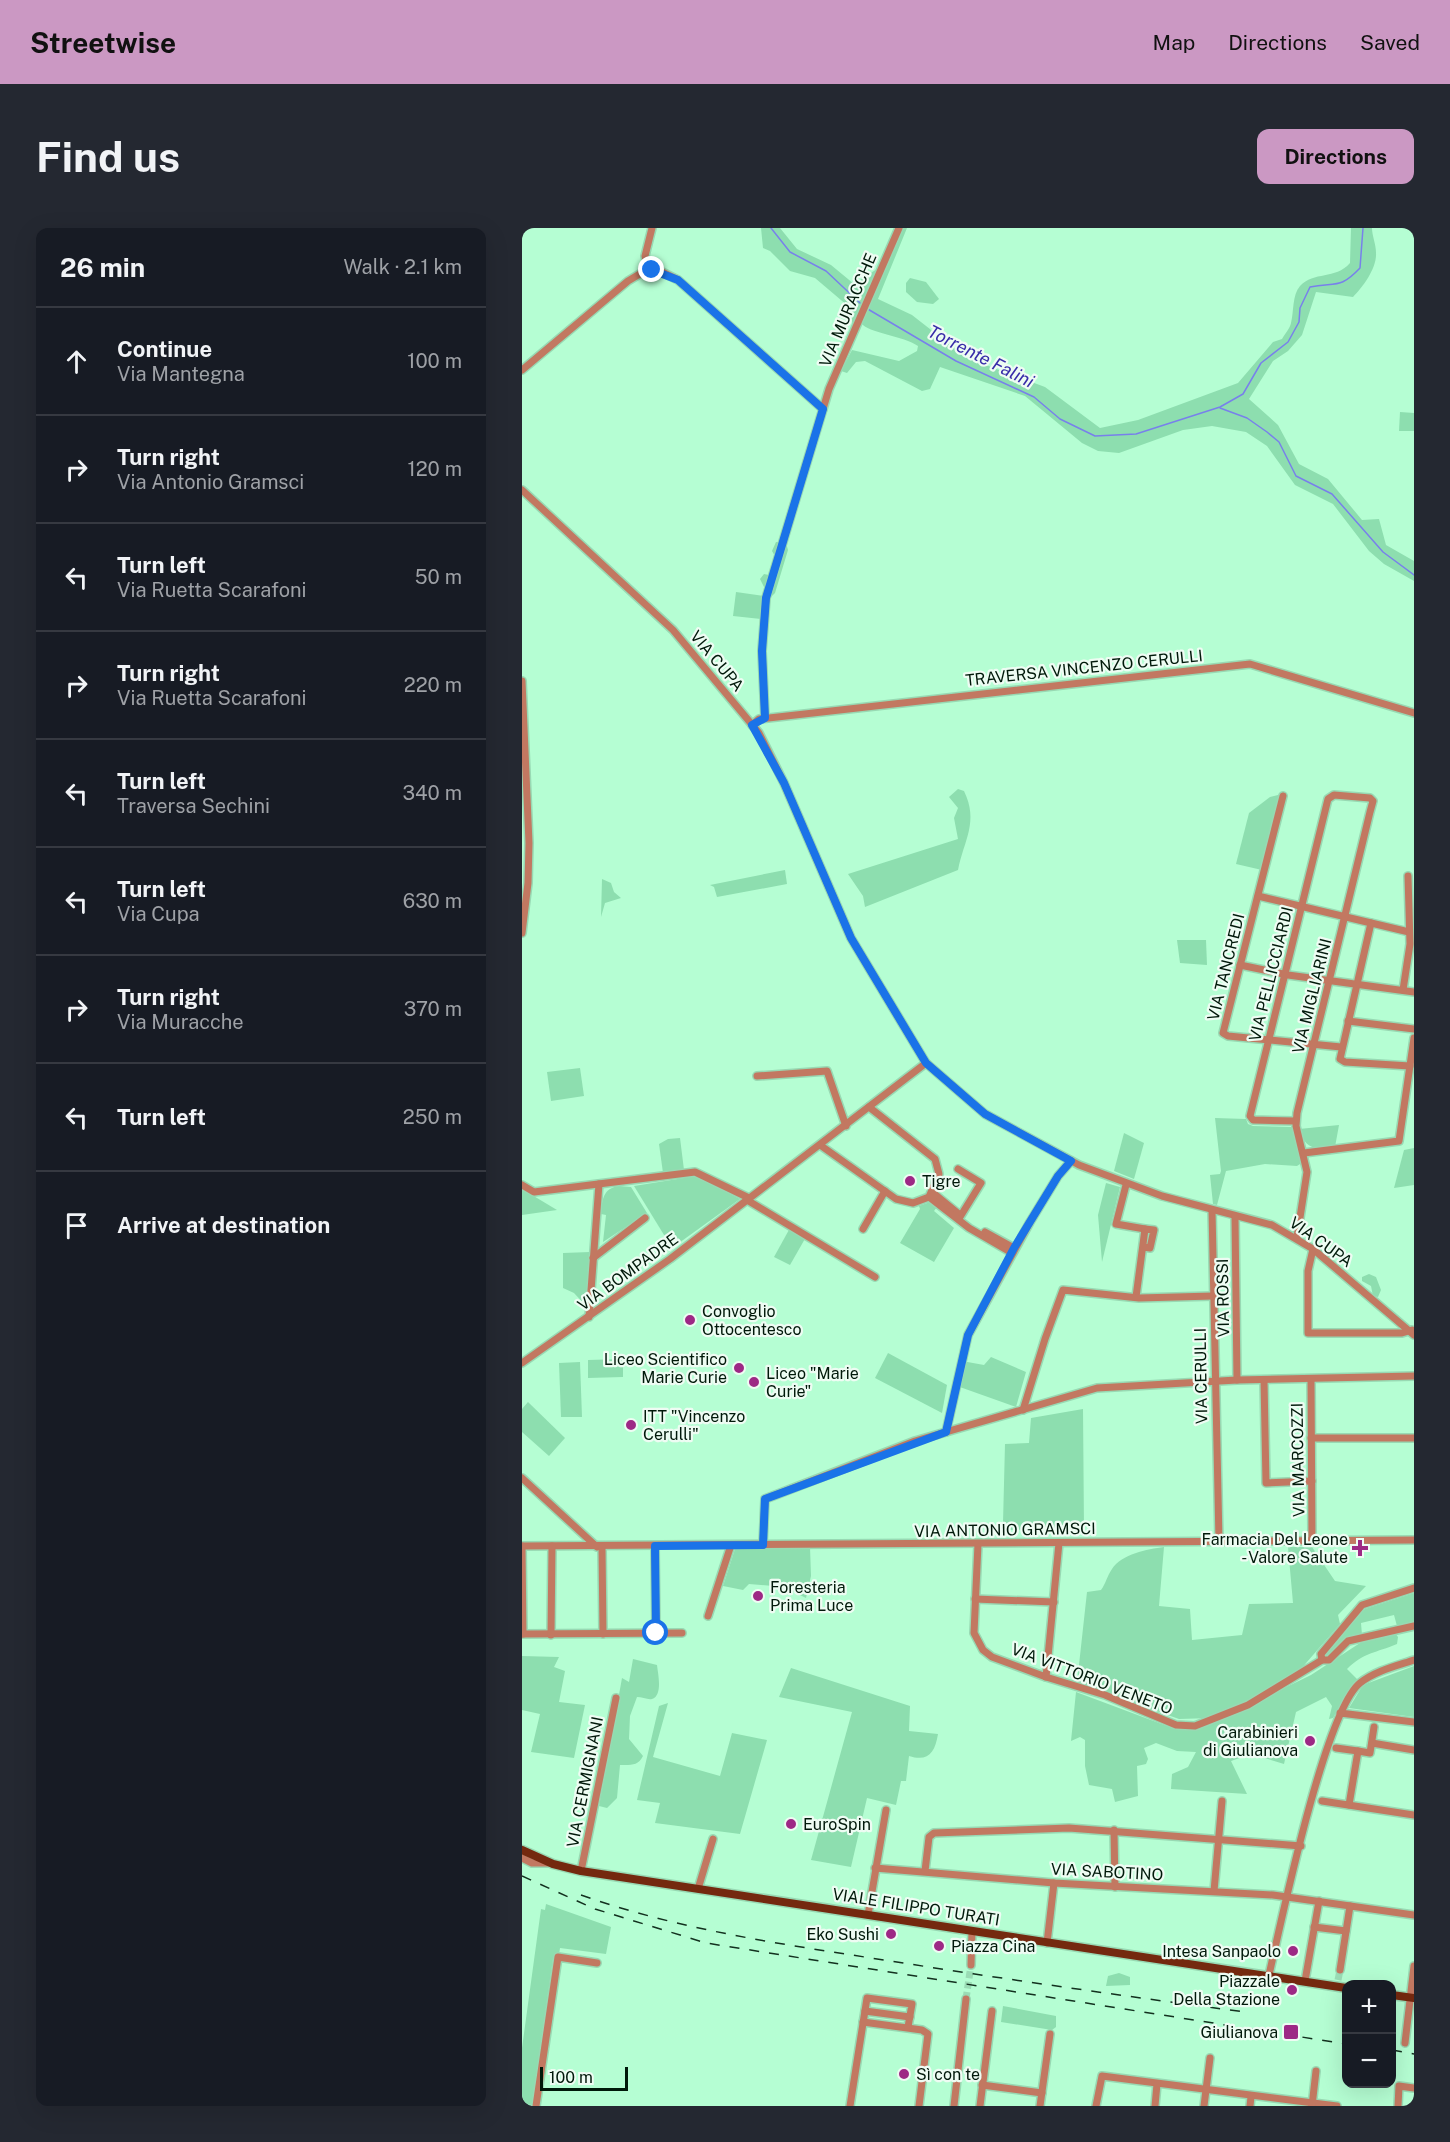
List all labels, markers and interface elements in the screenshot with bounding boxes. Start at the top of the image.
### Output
text: Streetwise [30,26,176,59]
text: Map [1153,30,1195,55]
text: Directions [1228,30,1327,55]
text: Saved [1360,30,1420,55]
button: Directions [1257,129,1414,184]
text: Find us [36,132,180,181]
street label: VIA MURACCHE [815,250,881,370]
text: 26 min [60,252,145,283]
text: Walk · 2.1 km [343,255,462,279]
route end [638,256,664,282]
water label: Torrente Falini [924,320,1038,392]
text: Continue [117,336,212,362]
icon: ahead [60,345,93,378]
text: 100 m [407,349,462,373]
text: Via Mantegna [117,362,245,386]
text: Turn right [117,444,220,470]
icon: right [60,453,93,486]
text: 120 m [408,457,462,481]
text: Via Antonio Gramsci [117,470,304,494]
text: Turn left [117,552,206,578]
icon: left [60,561,93,594]
text: 50 m [415,565,462,589]
text: Via Ruetta Scarafoni [117,578,307,602]
street label: VIA CUPA [686,627,748,695]
street label: TRAVERSA VINCENZO CERULLI [964,646,1204,690]
text: Turn right [117,660,220,686]
icon: right [60,669,93,702]
text: 220 m [404,673,462,697]
text: Via Ruetta Scarafoni [117,686,307,710]
text: Turn left [117,768,206,794]
icon: left [60,777,93,810]
text: 340 m [402,781,462,805]
text: Traversa Sechini [117,794,270,818]
text: Turn left [117,876,206,902]
icon: left [60,885,93,918]
text: 630 m [403,889,462,913]
text: Via Cupa [117,902,200,926]
street label: VIA PELLICCIARDI [1245,905,1297,1043]
street label: VIA TANCREDI [1204,912,1248,1022]
street label: VIA MIGLIARINI [1289,936,1335,1056]
text: Turn right [117,984,220,1010]
icon: right [60,993,93,1026]
text: 370 m [404,997,462,1021]
text: Via Muracche [117,1010,244,1034]
icon: left [60,1101,93,1134]
text: Turn left [117,1104,206,1130]
text: 250 m [403,1105,462,1129]
place label: Tigre [922,1172,961,1191]
marker: Tigre [903,1174,917,1188]
icon: arrive [60,1209,93,1242]
text: Arrive at destination [117,1212,330,1238]
street label: VIA CUPA [1286,1213,1356,1271]
street label: VIA BOMPADRE [574,1229,682,1315]
street label: VIA ROSSI [1213,1258,1233,1338]
place label: Convoglio Ottocentesco [702,1302,802,1339]
marker: Convoglio Ottocentesco [683,1313,697,1327]
street label: VIA CERULLI [1191,1328,1211,1424]
place label: Liceo Scientifico Marie Curie [604,1350,727,1387]
marker: Liceo Scientifico Marie Curie [732,1361,746,1375]
place label: Liceo "Marie Curie" [766,1364,859,1401]
marker: Liceo "Marie Curie" [747,1375,761,1389]
street label: VIA MARCOZZI [1288,1403,1308,1517]
place label: ITT "Vincenzo Cerulli" [643,1407,745,1444]
marker: ITT "Vincenzo Cerulli" [624,1418,638,1432]
street label: VIA ANTONIO GRAMSCI [914,1519,1096,1541]
place label: Farmacia Del Leone - Valore Salute [1201,1530,1348,1567]
marker: Farmacia Del Leone - Valore Salute [1353,1541,1367,1555]
place label: Foresteria Prima Luce [770,1578,853,1615]
marker: Foresteria Prima Luce [751,1589,765,1603]
route start [642,1619,668,1645]
street label: VIA VITTORIO VENETO [1009,1639,1175,1719]
street label: VIA CERMIGNANI [563,1715,607,1849]
place label: Carabinieri di Giulianova [1203,1723,1298,1760]
marker: Carabinieri di Giulianova [1303,1734,1317,1748]
place label: EuroSpin [803,1815,871,1834]
marker: EuroSpin [784,1817,798,1831]
street label: VIA SABOTINO [1050,1860,1164,1884]
street label: VIALE FILIPPO TURATI [831,1884,1001,1930]
place label: Eko Sushi [807,1925,879,1944]
marker: Eko Sushi [884,1927,898,1941]
place label: Piazza Cina [951,1937,1035,1956]
marker: Piazza Cina [932,1939,946,1953]
place label: Intesa Sanpaolo [1162,1942,1281,1961]
marker: Intesa Sanpaolo [1286,1944,1300,1958]
place label: Piazzale Della Stazione [1173,1972,1280,2009]
map controls [1342,1980,1396,2088]
button: + [1342,1980,1396,2034]
marker: Piazzale Della Stazione [1285,1983,1299,1997]
place label: Giulianova [1200,2023,1278,2042]
marker: Giulianova [1282,2023,1300,2041]
button: − [1342,2034,1396,2088]
scale bar [540,2064,628,2092]
place label: Sì con te [916,2065,980,2084]
marker: Sì con te [897,2067,911,2081]
text: 100 m [549,2068,593,2087]

